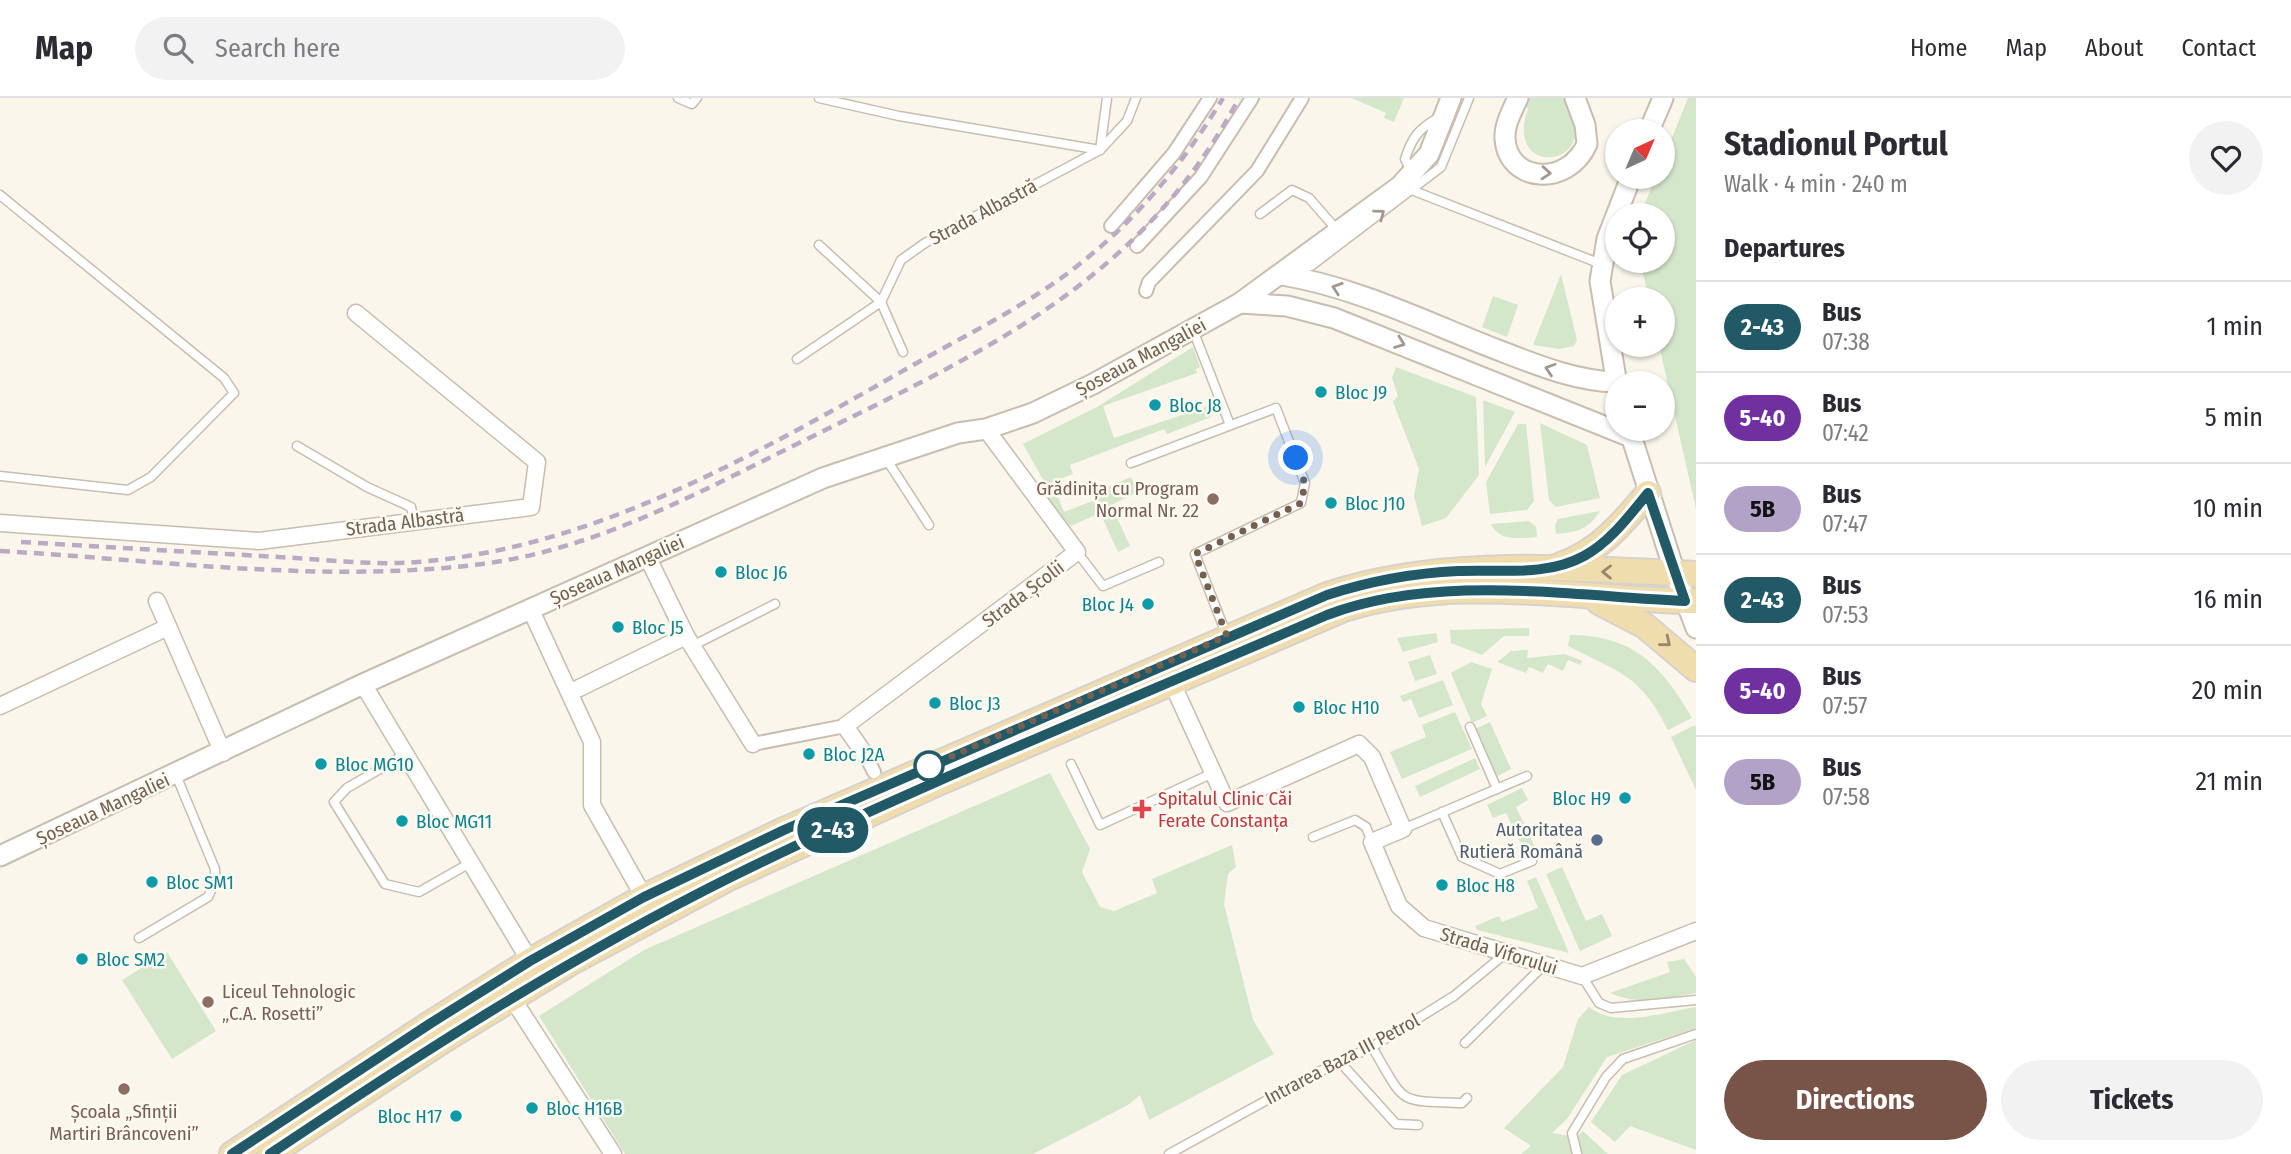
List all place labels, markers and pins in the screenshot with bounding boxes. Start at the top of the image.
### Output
place label: Bloc J9 [1335,381,1387,404]
marker: Bloc J9 [1313,384,1329,400]
place label: Bloc J8 [1169,394,1222,417]
marker: Bloc J8 [1147,397,1163,413]
place label: Grădinița cu Program Normal Nr. 22 [1036,477,1199,522]
marker: Grădinița cu Program Normal Nr. 22 [1205,491,1221,507]
place label: Bloc J10 [1345,492,1405,515]
marker: Bloc J10 [1323,495,1339,511]
place label: Bloc J6 [735,561,788,584]
marker: Bloc J6 [713,564,729,580]
place label: Bloc J4 [1082,593,1134,616]
marker: Bloc J4 [1140,596,1156,612]
place label: Bloc J5 [632,616,684,639]
marker: Bloc J5 [610,619,626,635]
place label: Bloc J3 [949,692,1001,715]
marker: Bloc J3 [927,695,943,711]
place label: Bloc H10 [1313,696,1380,719]
marker: Bloc H10 [1291,699,1307,715]
place label: Bloc J2A [823,743,884,766]
marker: Bloc J2A [801,746,817,762]
unlabelled marker [914,751,944,781]
place label: Bloc MG10 [335,753,414,776]
marker: Bloc MG10 [313,756,329,772]
place label: Spitalul Clinic Căi Ferate Constanța [1158,787,1292,832]
place label: Bloc H9 [1552,787,1611,810]
marker: Bloc H9 [1617,790,1633,806]
marker: Spitalul Clinic Căi Ferate Constanța [1132,799,1152,819]
place label: Bloc MG11 [416,810,492,833]
marker: Bloc MG11 [394,813,410,829]
place label: Autoritatea Rutieră Română [1459,818,1583,863]
marker: Autoritatea Rutieră Română [1589,832,1605,848]
place label: Bloc SM1 [166,871,234,894]
marker: Bloc SM1 [144,874,160,890]
place label: Bloc H8 [1456,874,1515,897]
marker: Bloc H8 [1434,877,1450,893]
place label: Bloc SM2 [96,948,165,971]
marker: Bloc SM2 [74,951,90,967]
place label: Liceul Tehnologic „C.A. Rosetti” [222,980,356,1025]
marker: Liceul Tehnologic „C.A. Rosetti” [200,994,216,1010]
marker: Școala „Sfinții Martiri Brâncoveni” [116,1081,132,1097]
place label: Bloc H16B [546,1097,623,1120]
place label: Școala „Sfinții Martiri Brâncoveni” [49,1100,199,1145]
marker: Bloc H16B [524,1100,540,1116]
place label: Bloc H17 [377,1105,442,1128]
marker: Bloc H17 [448,1108,464,1124]

